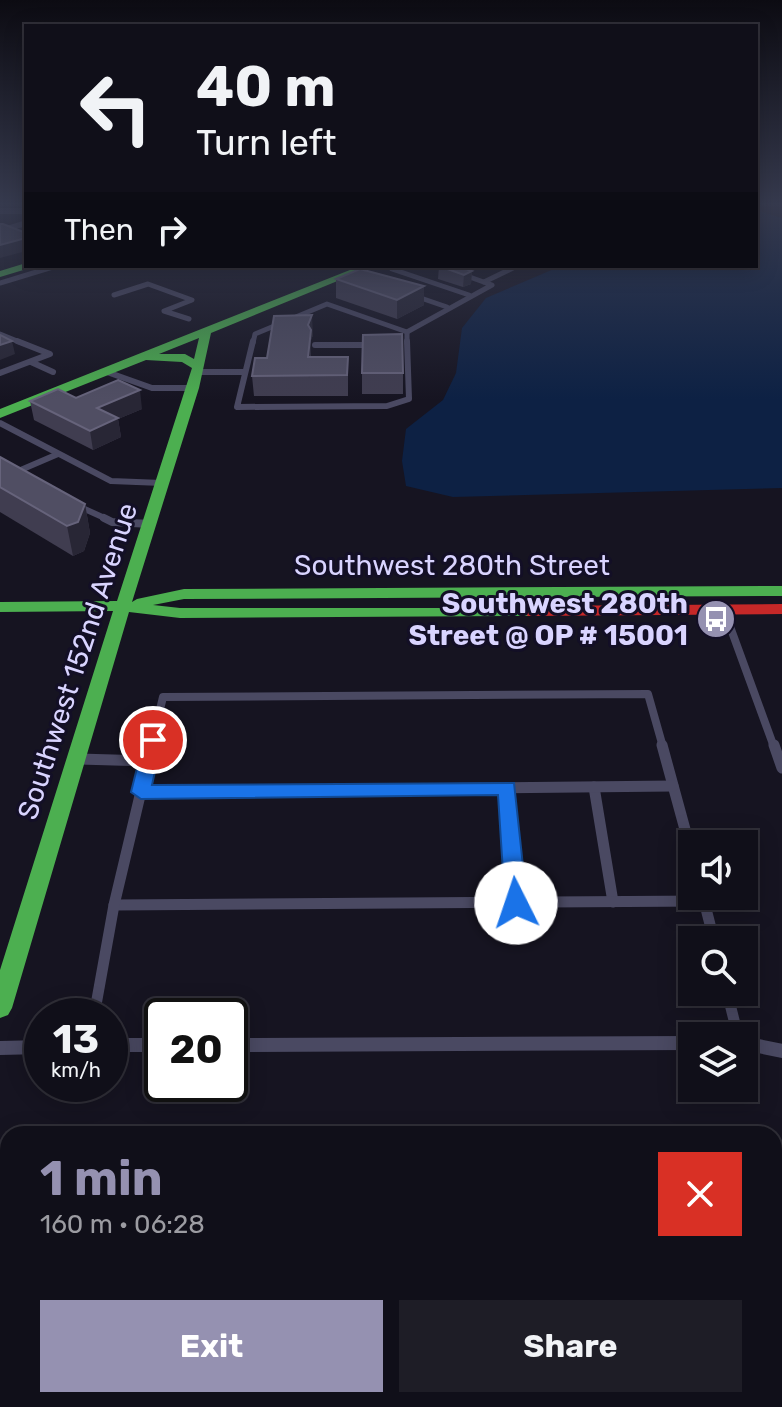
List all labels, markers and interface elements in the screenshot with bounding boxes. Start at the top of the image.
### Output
text: 40 m [196,54,336,120]
icon: left [64,56,168,160]
text: Turn left [196,121,337,164]
icon: right [150,208,194,252]
text: Then [64,212,134,248]
street label: Southwest 152nd Avenue [11,499,144,824]
street label: Southwest 280th Street [294,549,610,582]
place label: Southwest 280th Street @ OP # 15001 [408,587,688,652]
bus stop icon: Southwest 280th Street @ OP # 15001 [695,598,737,640]
pin [119,706,187,774]
icon: arrive [131,718,175,762]
map controls [678,830,758,1102]
button: sound [678,830,758,910]
position arrow [474,861,558,945]
button: search [678,926,758,1006]
speed limit sign: 20 [144,998,248,1102]
text: 13 [53,1016,99,1063]
button: layers [678,1022,758,1102]
text: km/h [51,1058,101,1082]
text: 1 min [40,1150,163,1207]
button: close [658,1152,742,1236]
text: 160 m · 06:28 [40,1209,205,1240]
button: Exit [40,1300,383,1392]
button: Share [399,1300,742,1392]

